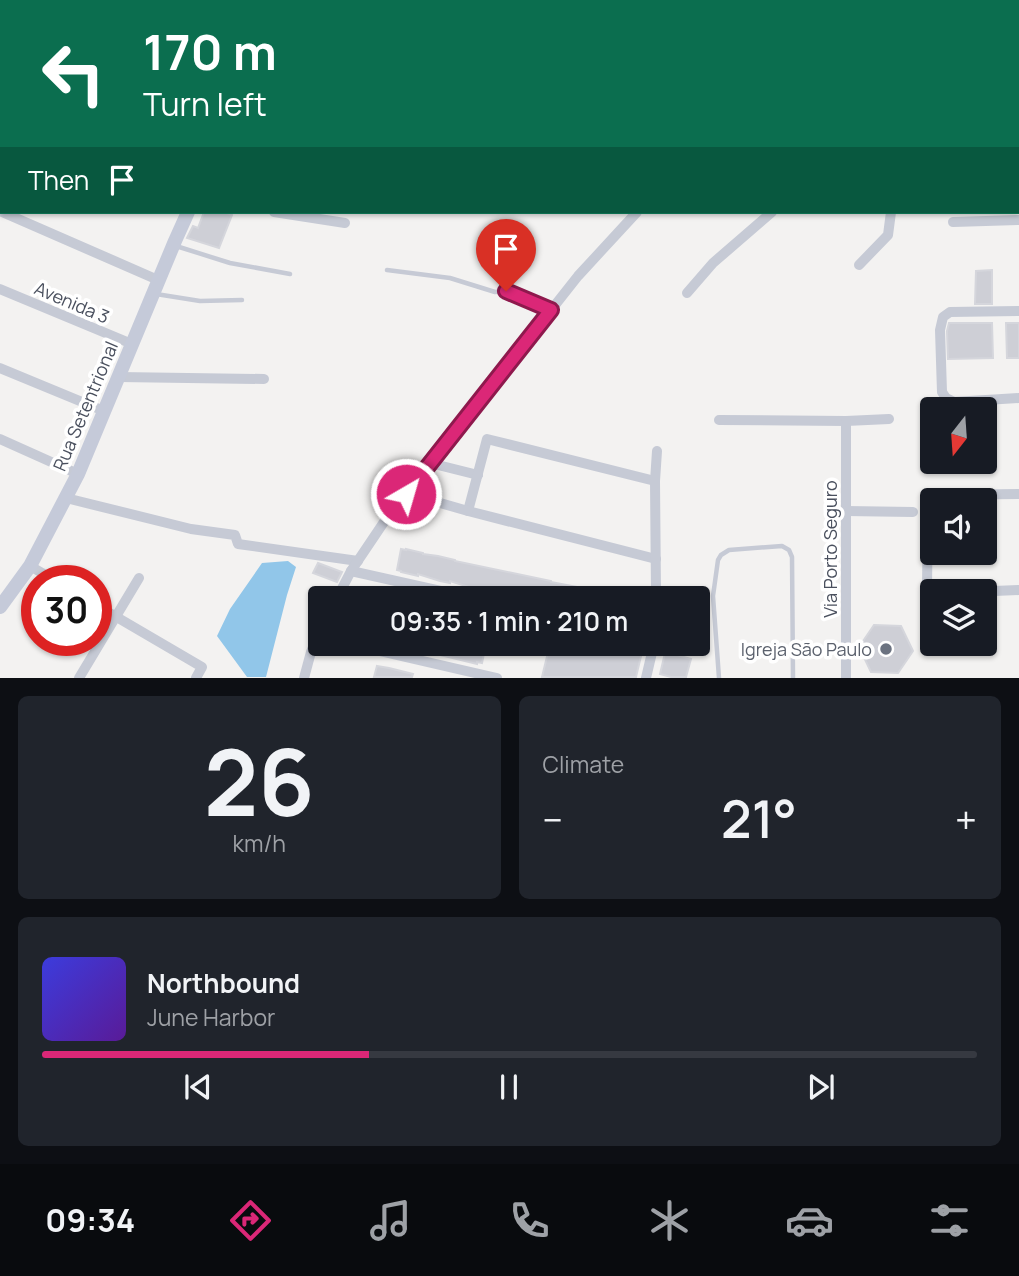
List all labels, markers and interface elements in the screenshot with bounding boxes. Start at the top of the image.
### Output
text: 170 m [143,18,277,85]
icon: left [28,28,119,119]
text: Turn left [143,82,267,126]
icon: arrive [103,161,141,199]
text: Then [28,162,89,198]
pin [476,219,536,291]
icon: arrive [487,230,525,268]
street label: Avenida 3 [31,276,113,328]
street label: Rua Setentrional [47,338,123,474]
north arrow [920,397,998,474]
map controls [920,397,997,656]
position arrow [369,457,443,531]
street label: Via Porto Seguro [818,480,842,618]
button: sound [920,488,997,565]
speed limit sign: 30 [21,565,112,656]
button: layers [920,579,997,656]
text: 09:35 · 1 min · 210 m [390,603,628,639]
place label: Igreja São Paulo [741,637,872,661]
marker: Igreja São Paulo [878,641,894,657]
text: 26 [204,719,315,843]
text: Climate [543,748,624,780]
text: 21° [721,783,797,854]
text: − [543,793,563,845]
text: + [955,793,977,845]
text: km/h [233,827,286,859]
text: Northbound [147,965,300,1001]
text: June Harbor [147,1001,275,1033]
icon: previous [179,1068,217,1106]
icon: pause [490,1068,528,1106]
icon: next [802,1068,840,1106]
icon: directions [226,1196,275,1245]
icon: music [366,1196,415,1245]
icon: phone [505,1196,554,1245]
icon: climate [645,1196,694,1245]
icon: car [785,1196,834,1245]
icon: filters [925,1196,974,1245]
text: 09:34 [45,1198,135,1242]

